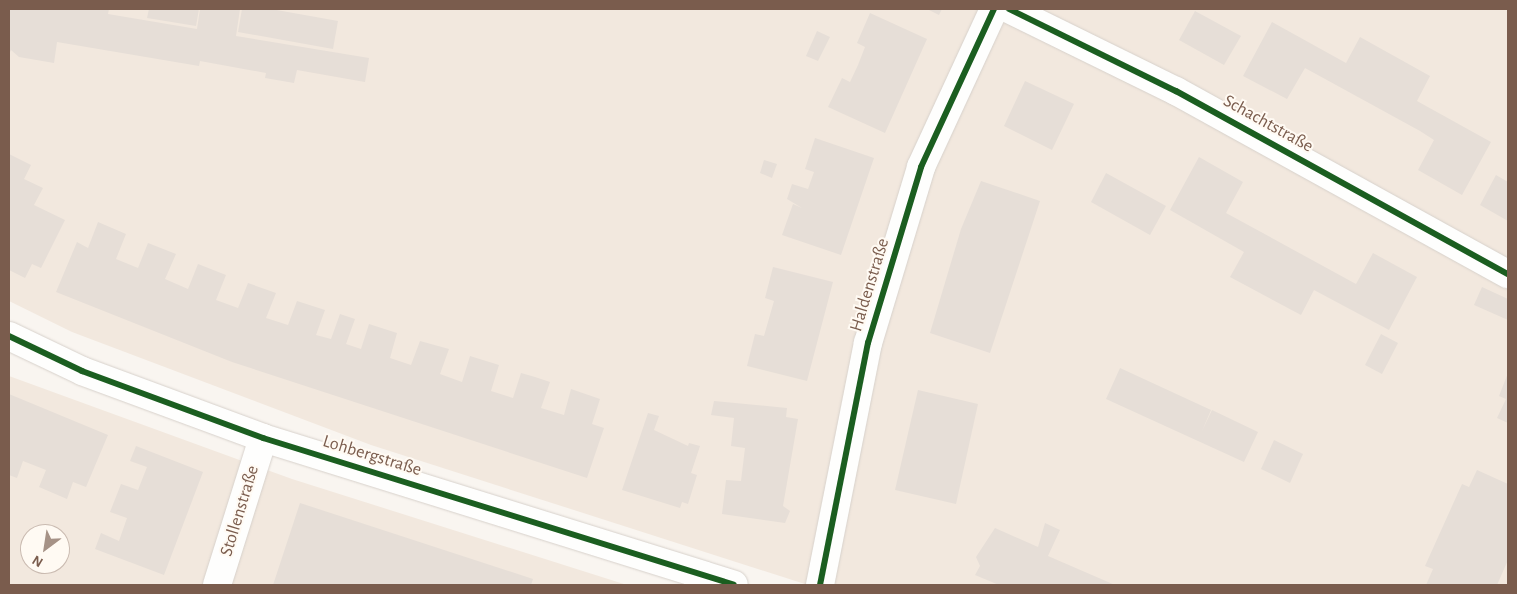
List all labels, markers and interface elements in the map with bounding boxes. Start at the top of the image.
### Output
street label: Schachtstraße [1219,90,1317,158]
street label: Haldenstraße [846,236,894,334]
street label: Lohbergstraße [320,431,424,481]
street label: Stollenstraße [216,463,264,559]
north arrow [20,524,70,574]
text: N [30,552,46,570]

